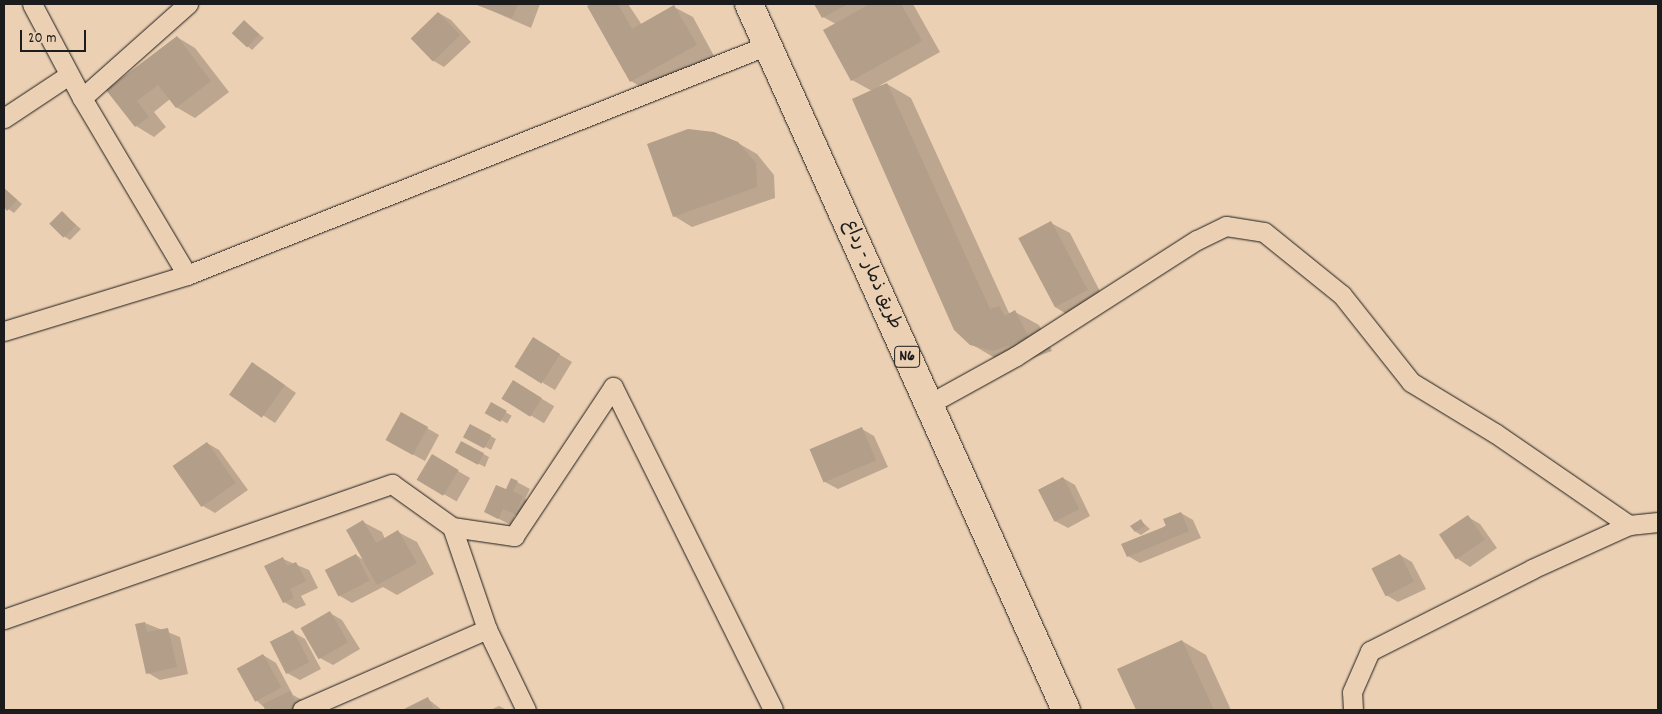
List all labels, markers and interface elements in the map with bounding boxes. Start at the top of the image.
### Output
scale bar [22,20,89,52]
text: 20 m [28,28,56,50]
street label: طريق ذمار - رداع [837,217,905,333]
road number: N6 [893,344,921,371]

